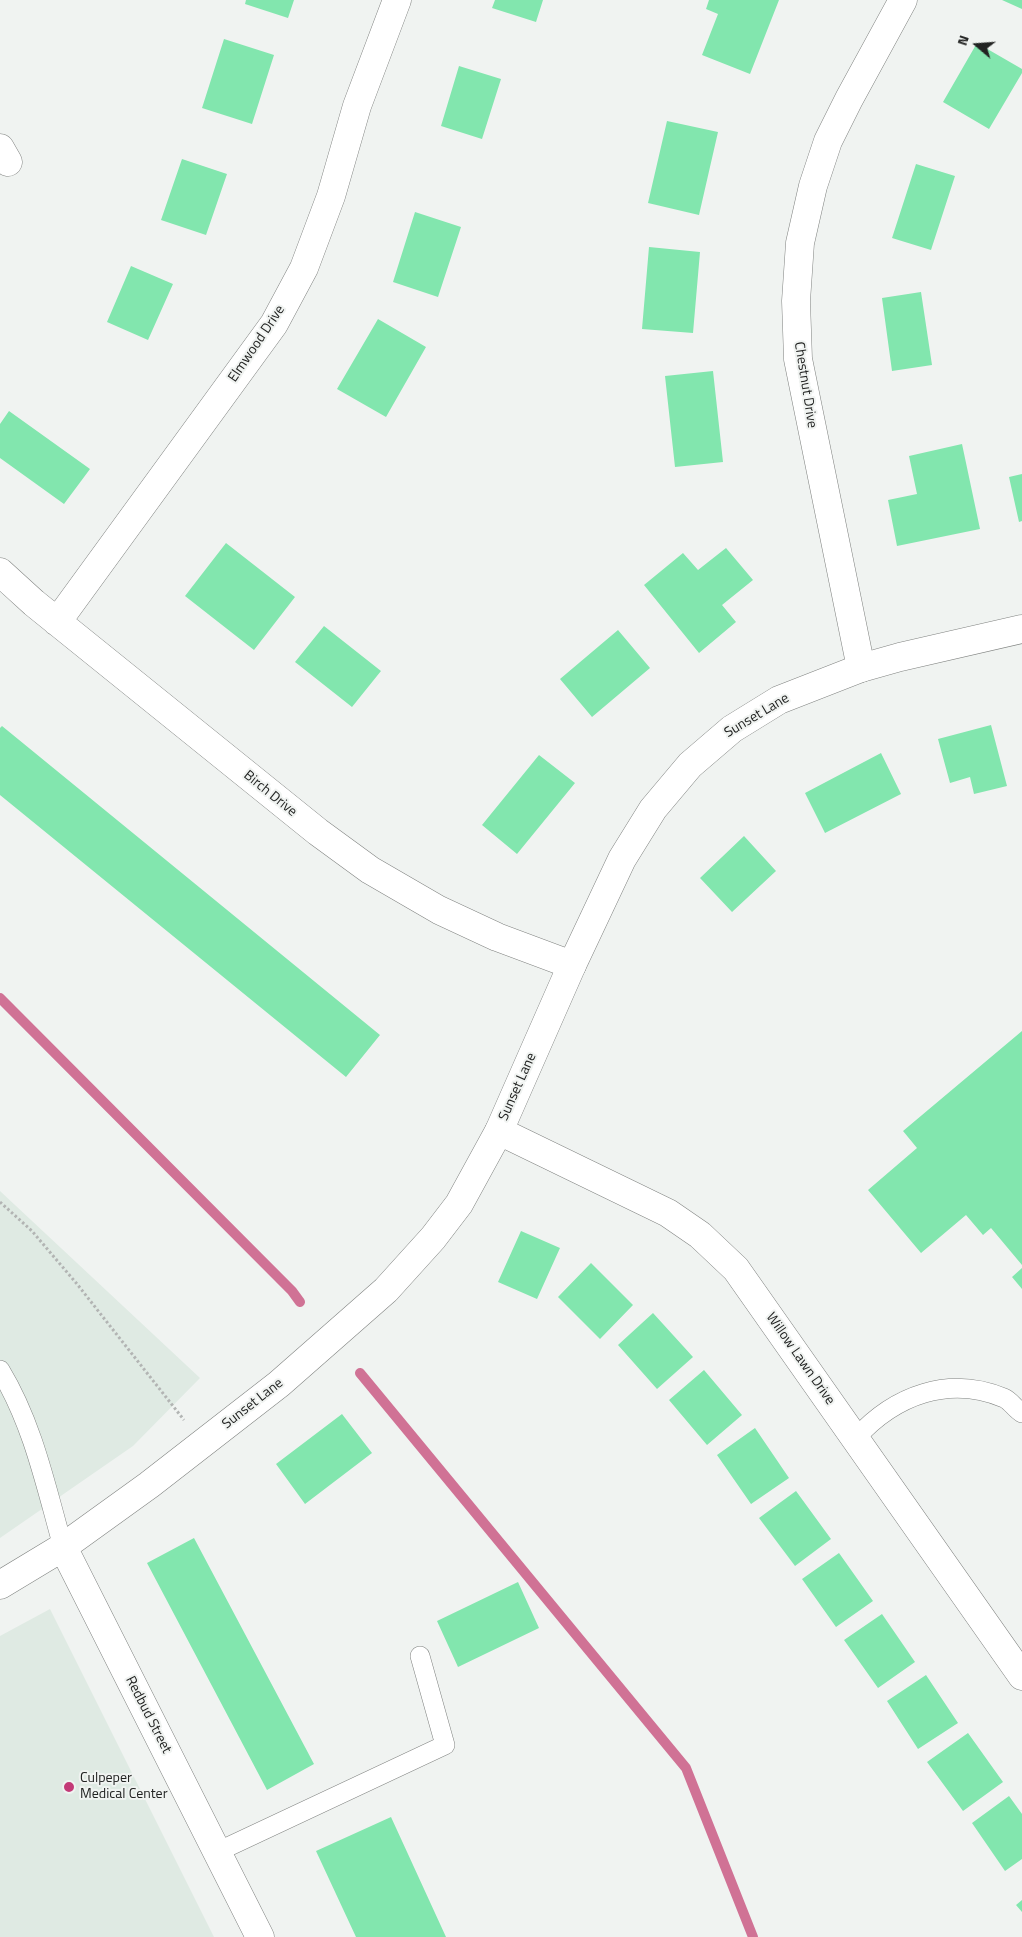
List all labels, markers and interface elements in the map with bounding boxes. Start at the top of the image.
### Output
north arrow [952,20,1002,70]
text: N [951,32,974,48]
street label: Elmwood Drive [225,302,289,386]
street label: Chestnut Drive [790,341,820,429]
street label: Sunset Lane [722,690,792,742]
street label: Birch Drive [240,767,300,821]
street label: Sunset Lane [496,1051,540,1123]
street label: Willow Lawn Drive [762,1310,838,1408]
street label: Sunset Lane [219,1375,287,1433]
street label: Redbud Street [121,1674,175,1756]
place label: Culpeper Medical Center [80,1771,168,1804]
marker: Culpeper Medical Center [62,1780,76,1794]

